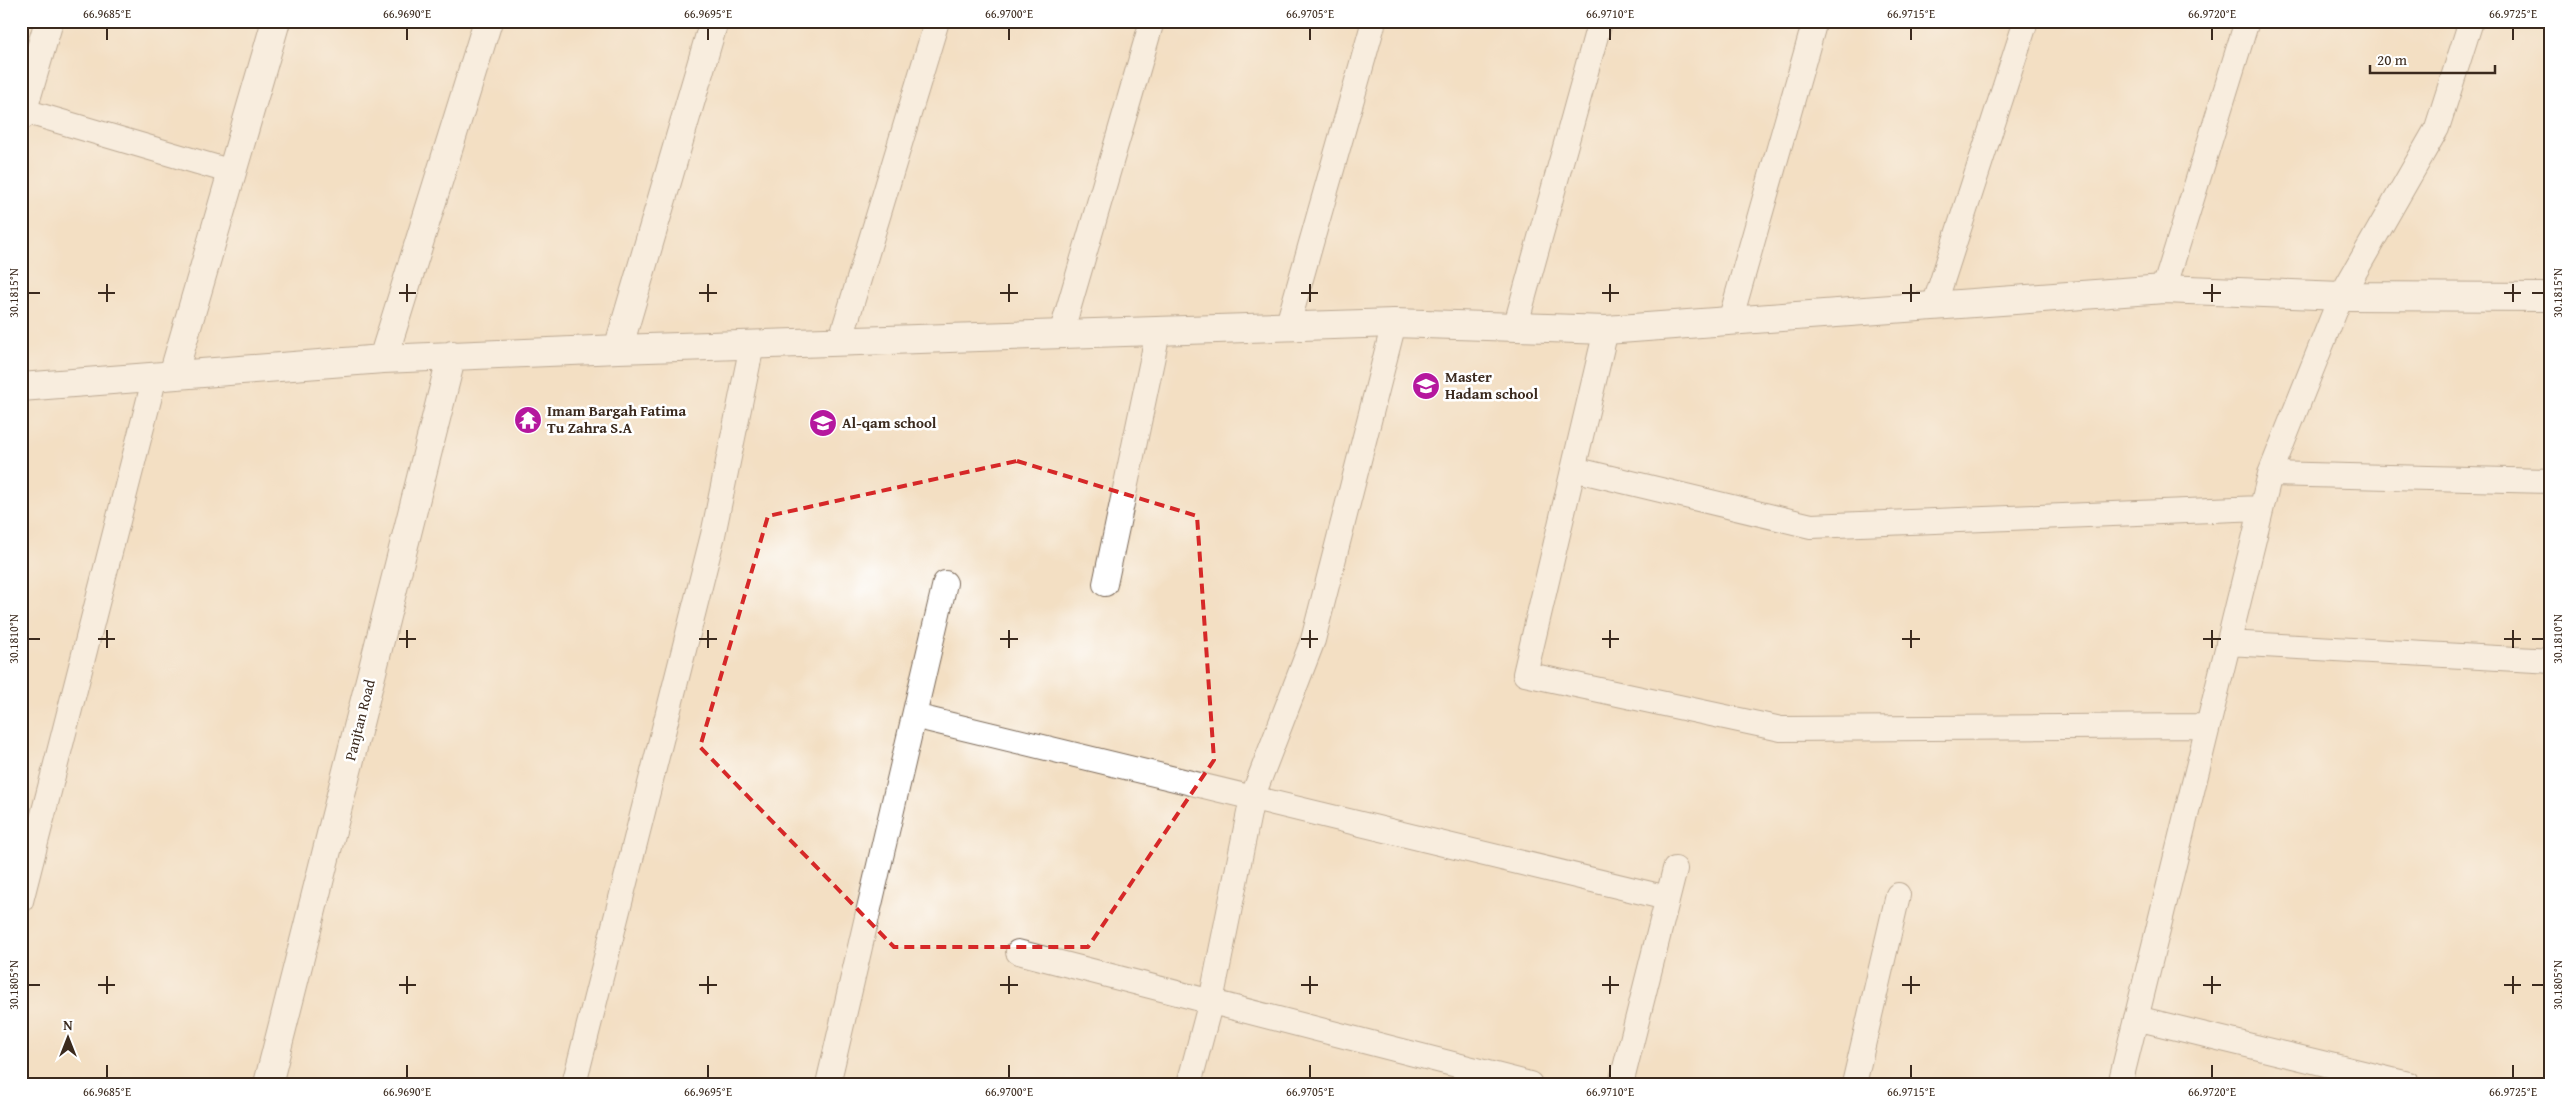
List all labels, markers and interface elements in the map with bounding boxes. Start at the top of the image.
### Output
text: 66.9685°E [83,5,131,22]
text: 66.9690°E [383,5,431,22]
text: 66.9695°E [684,5,732,22]
text: 66.9700°E [985,5,1033,22]
text: 66.9705°E [1286,5,1334,22]
text: 66.9710°E [1586,5,1634,22]
text: 66.9715°E [1887,5,1935,22]
text: 66.9720°E [2188,5,2236,22]
text: 66.9725°E [2489,5,2537,22]
scale bar [2370,42,2494,74]
text: 20 m [2377,49,2408,70]
text: 30.1815°N [5,268,22,318]
text: 30.1815°N [2549,268,2566,318]
place label: Master Hadam school [1445,366,1539,404]
school or university icon: Master Hadam school [1411,371,1441,401]
place label: Imam Bargah Fatima Tu Zahra S.A [547,400,686,438]
temple icon: Imam Bargah Fatima Tu Zahra S.A [513,405,543,435]
school or university icon: Al-qam school [808,408,838,438]
place label: Al-qam school [842,412,937,433]
text: 30.1810°N [5,614,22,664]
text: 30.1810°N [2549,614,2566,664]
street label: Panjtan Road [339,677,380,763]
text: 30.1805°N [5,960,22,1010]
text: 30.1805°N [2549,960,2566,1010]
north arrow [42,1012,92,1062]
text: N [63,1015,73,1035]
text: 66.9685°E [83,1083,131,1100]
text: 66.9690°E [383,1083,431,1100]
text: 66.9695°E [684,1083,732,1100]
text: 66.9700°E [985,1083,1033,1100]
text: 66.9705°E [1286,1083,1334,1100]
text: 66.9710°E [1586,1083,1634,1100]
text: 66.9715°E [1887,1083,1935,1100]
text: 66.9720°E [2188,1083,2236,1100]
text: 66.9725°E [2489,1083,2537,1100]

